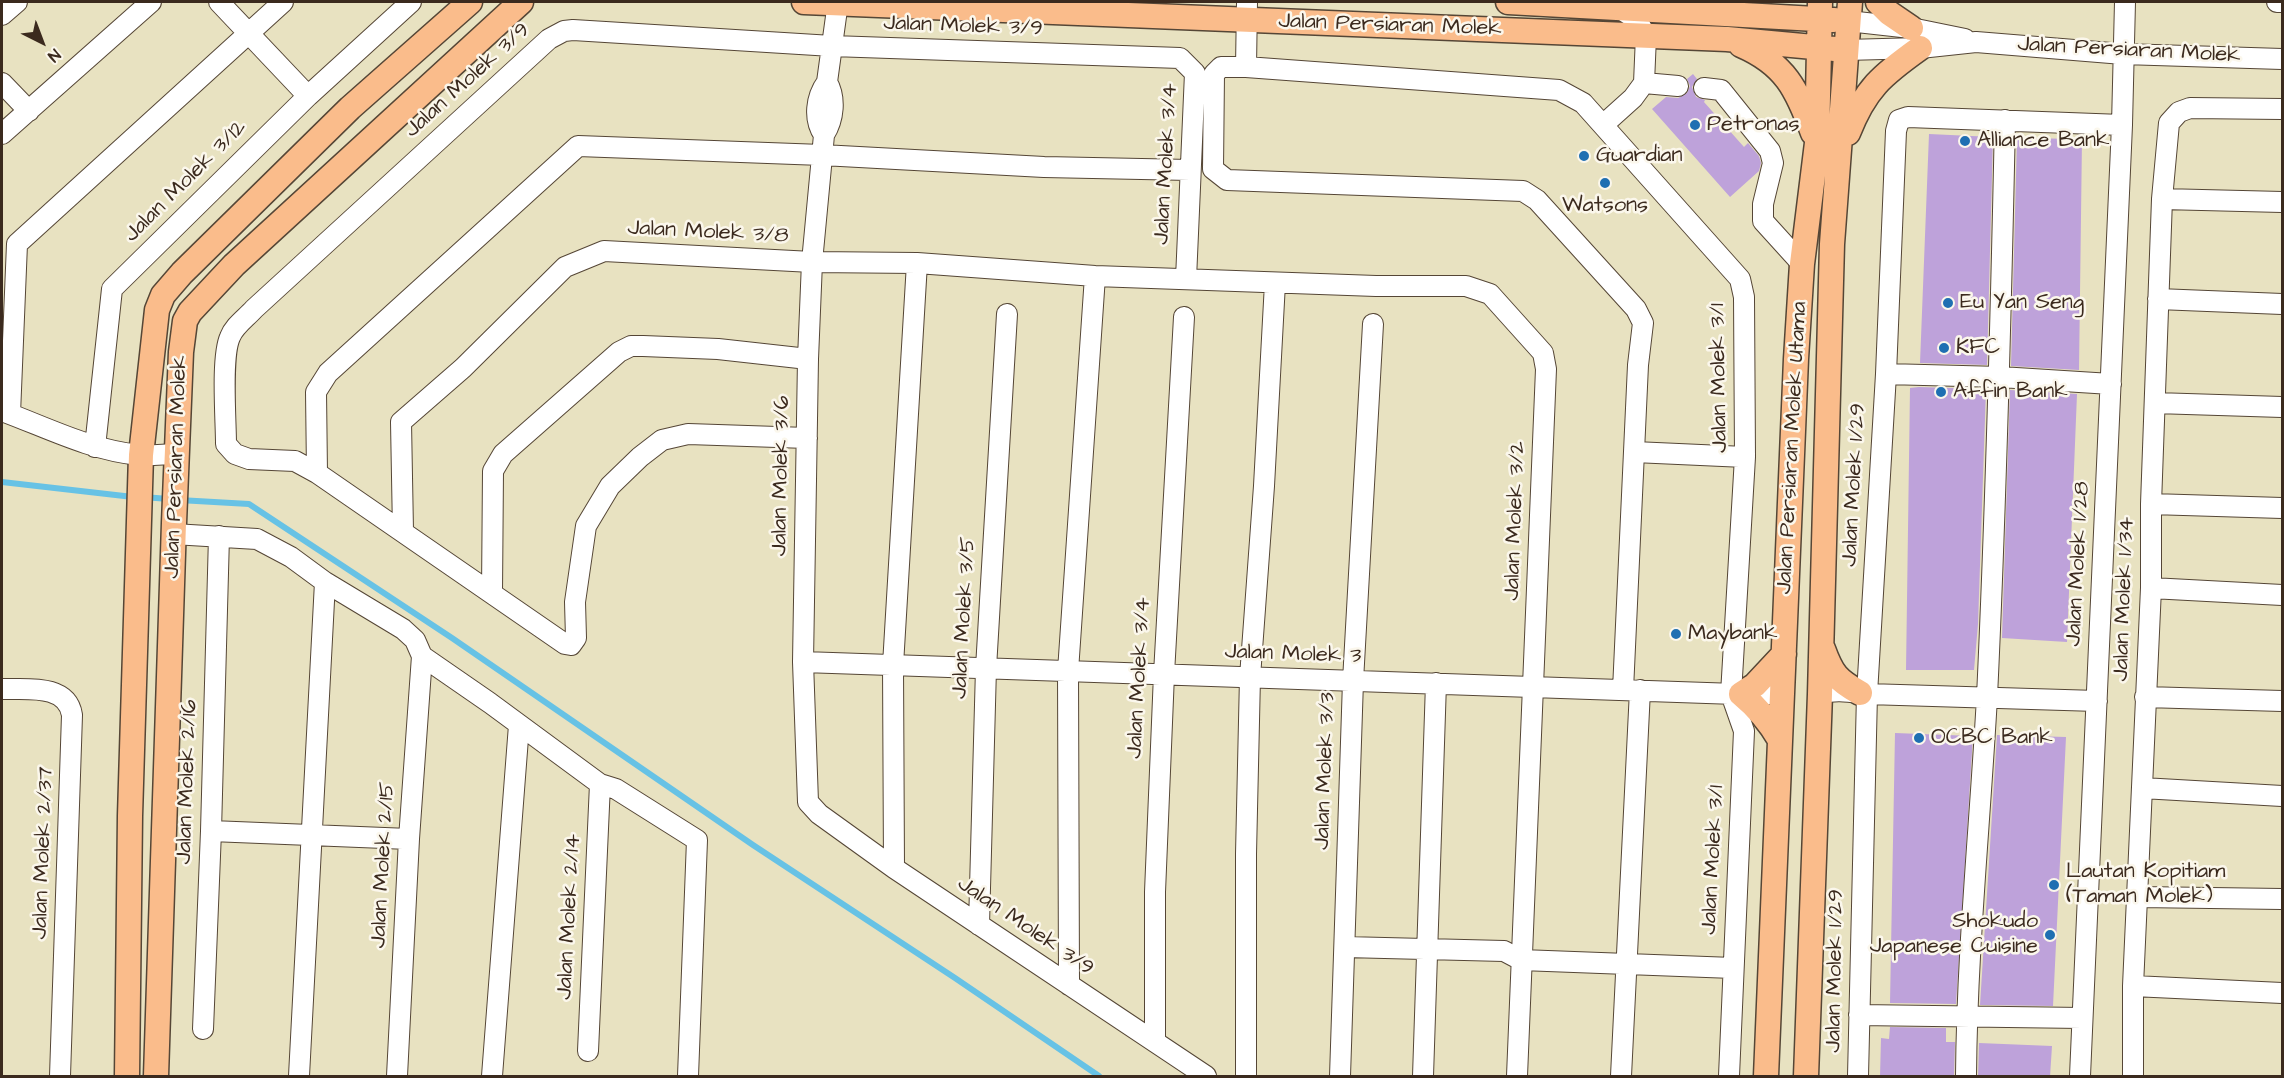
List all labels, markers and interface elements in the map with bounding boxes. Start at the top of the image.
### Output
street label: Jalan Persiaran Molek [1278,9,1502,43]
street label: Jalan Molek 3/9 [883,11,1043,43]
north arrow [12,12,72,72]
street label: Jalan Molek 3/9 [400,18,536,144]
street label: Jalan Persiaran Molek [2017,32,2241,70]
text: N [43,44,65,67]
street label: Jalan Molek 3/4 [1150,83,1184,245]
place label: Petronas [1707,112,1800,138]
street label: Jalan Molek 3/12 [119,115,253,249]
marker: Petronas [1688,118,1702,132]
place label: Alliance Bank [1977,128,2110,154]
marker: Alliance Bank [1958,134,1972,148]
place label: Guardian [1596,143,1683,169]
marker: Guardian [1577,149,1591,163]
marker: Watsons [1598,176,1612,190]
place label: Watsons [1562,193,1648,219]
street label: Jalan Molek 3/8 [627,216,789,250]
place label: Eu Yan Seng [1960,290,2084,316]
marker: Eu Yan Seng [1941,296,1955,310]
street label: Jalan Persiaran Molek Utama [1772,301,1814,595]
street label: Jalan Molek 3/1 [1705,303,1735,453]
place label: KFC [1956,335,2000,361]
marker: KFC [1937,341,1951,355]
street label: Jalan Persiaran Molek [160,355,194,579]
place label: Affin Bank [1953,379,2068,405]
marker: Affin Bank [1934,385,1948,399]
street label: Jalan Molek 3/6 [767,396,797,556]
street label: Jalan Molek 1/29 [1838,403,1872,567]
street label: Jalan Molek 3/2 [1500,441,1532,601]
street label: Jalan Molek 1/28 [2061,481,2097,647]
street label: Jalan Molek 1/34 [2109,516,2141,682]
street label: Jalan Molek 3/5 [948,536,982,700]
street label: Jalan Molek 3/4 [1123,597,1157,759]
place label: Maybank [1688,621,1778,647]
marker: Maybank [1669,627,1683,641]
street label: Jalan Molek 3 [1224,639,1362,671]
street label: Jalan Molek 3/3 [1310,692,1342,850]
street label: Jalan Molek 2/16 [172,699,204,865]
place label: OCBC Bank [1931,725,2053,751]
marker: OCBC Bank [1912,731,1926,745]
street label: Jalan Molek 2/37 [28,766,60,940]
street label: Jalan Molek 2/15 [366,781,402,949]
street label: Jalan Molek 3/1 [1697,785,1731,935]
street label: Jalan Molek 2/14 [552,833,588,1001]
place label: Lautan Kopitiam (Taman Molek) [2066,859,2225,910]
street label: Jalan Molek 3/9 [952,872,1098,982]
marker: Lautan Kopitiam (Taman Molek) [2047,878,2061,892]
street label: Jalan Molek 1/29 [1821,889,1851,1053]
place label: Shokudo Japanese Cuisine [1870,909,2038,960]
marker: Shokudo Japanese Cuisine [2043,928,2057,942]

